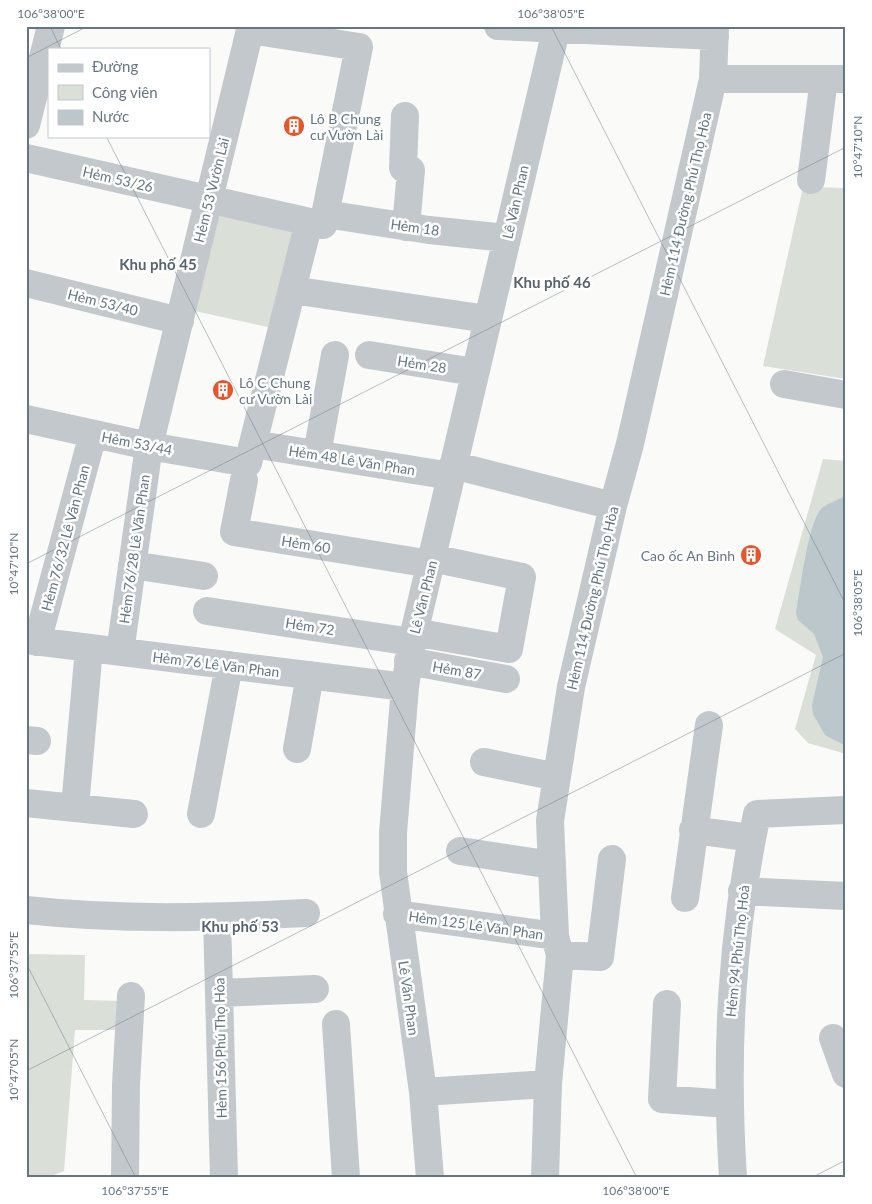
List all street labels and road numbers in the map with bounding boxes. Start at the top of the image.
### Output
street label: Hẻm 114 Đường Phú Thọ Hòa [656,111,714,297]
street label: Hẻm 53 Vườn Lài [190,136,232,244]
street label: Hẻm 53/26 [81,163,155,195]
street label: Lê Văn Phan [498,164,532,240]
street label: Hẻm 18 [389,215,441,239]
street label: Hẻm 53/40 [66,285,140,319]
street label: Hẻm 28 [396,352,448,376]
street label: Hẻm 53/44 [100,428,174,458]
street label: Hẻm 48 Lê Văn Phan [288,442,416,478]
street label: Hẻm 76/32 Lê Văn Phan [37,463,93,613]
street label: Hẻm 76/28 Lê Văn Phan [115,473,153,625]
street label: Hẻm 114 Đường Phú Thọ Hòa [563,505,621,691]
street label: Hẻm 60 [280,532,332,556]
street label: Lê Văn Phan [406,559,440,635]
street label: Hẻm 72 [284,614,336,638]
street label: Hẻm 76 Lê Văn Phan [152,648,280,680]
street label: Hẻm 87 [431,657,483,683]
street label: Hẻm 94 Phú Thọ Hoà [722,884,752,1018]
street label: Hẻm 125 Lê Văn Phan [408,907,544,943]
street label: Lê Văn Phan [395,960,423,1036]
street label: Hẻm 156 Phú Thọ Hòa [210,977,230,1119]

